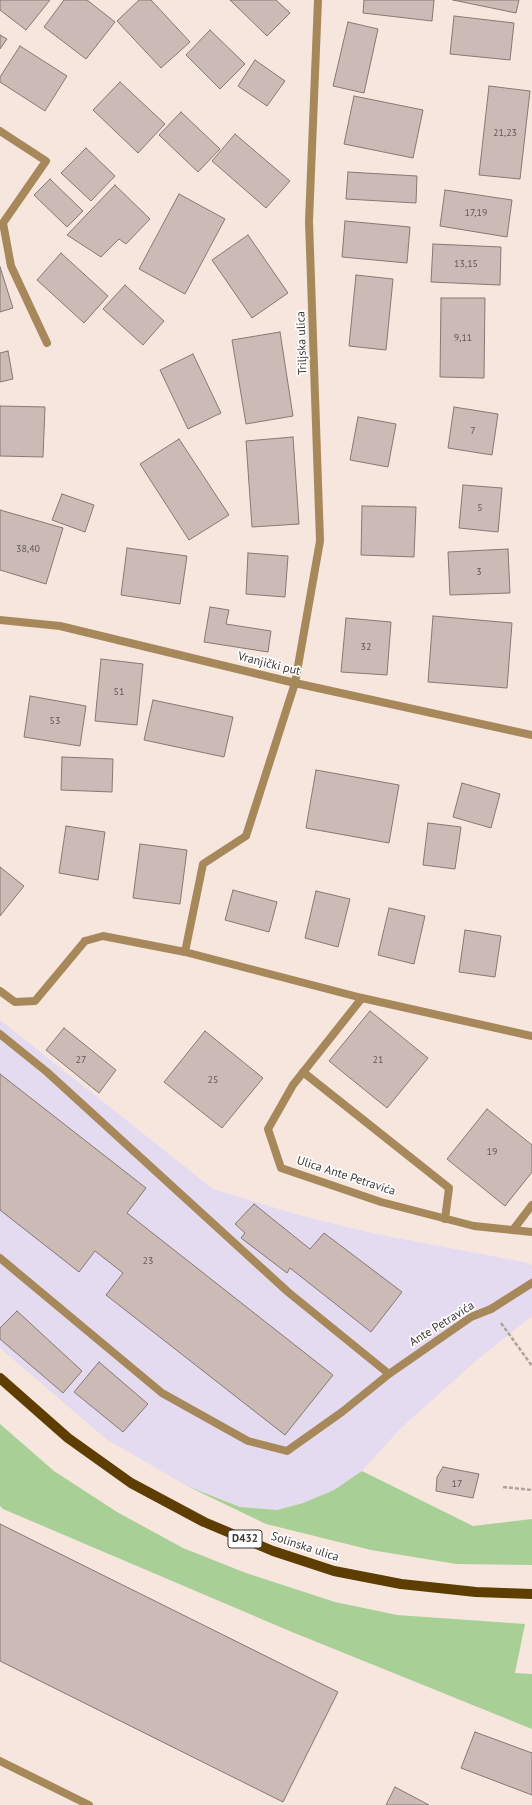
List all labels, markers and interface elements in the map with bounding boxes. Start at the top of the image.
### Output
house number: 21,23 [493,127,517,139]
house number: 17,19 [465,207,487,219]
house number: 13,15 [454,258,478,270]
street label: Triljska ulica [294,311,310,375]
house number: 9,11 [454,332,472,344]
house number: 7 [470,425,476,437]
house number: 5 [477,502,483,514]
house number: 38,40 [16,543,40,555]
house number: 3 [476,566,482,578]
house number: 32 [361,641,371,653]
street label: Vranjički put [236,649,302,679]
house number: 51 [114,686,124,698]
house number: 53 [50,715,60,727]
house number: 27 [76,1054,86,1066]
house number: 21 [373,1054,383,1066]
house number: 25 [208,1074,218,1086]
house number: 19 [487,1146,497,1158]
street label: Ulica Ante Petravića [295,1153,397,1199]
house number: 23 [143,1255,153,1267]
street label: Ante Petravića [407,1298,477,1350]
house number: 17 [452,1478,462,1490]
street label: Solinska ulica [269,1529,341,1565]
road number: D432 [228,1530,262,1548]

